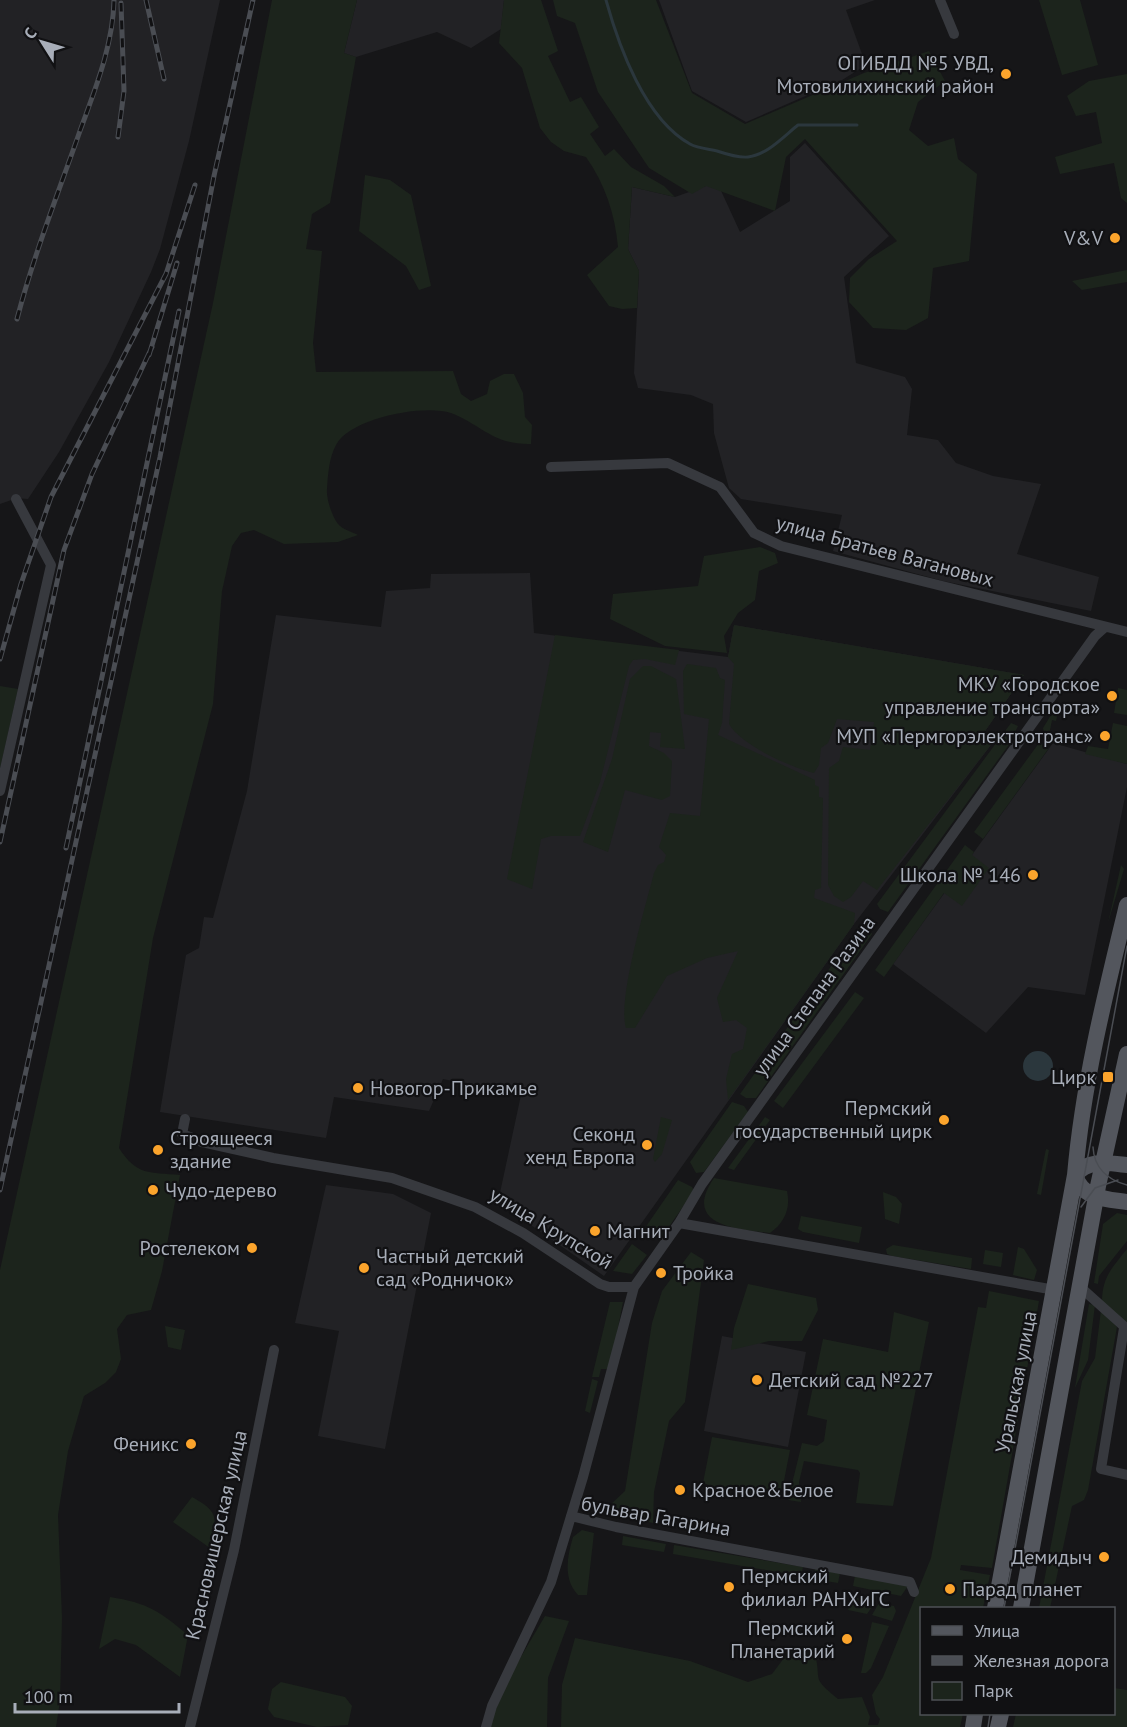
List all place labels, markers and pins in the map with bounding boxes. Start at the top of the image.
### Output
place label: ОГИБДД №5 УВД, Мотовилихинский район [777,50,994,99]
marker: ОГИБДД №5 УВД, Мотовилихинский район [999,67,1013,81]
place label: V&V [1063,225,1104,251]
marker: V&V [1108,231,1122,245]
place label: МКУ «Городское управление транспорта» [884,671,1100,720]
marker: МКУ «Городское управление транспорта» [1105,689,1119,703]
place label: МУП «Пермгорэлектротранс» [836,723,1093,749]
marker: МУП «Пермгорэлектротранс» [1098,729,1112,743]
place label: Школа № 146 [900,862,1021,888]
marker: Школа № 146 [1026,868,1040,882]
place label: Цирк [1051,1064,1096,1090]
marker: Цирк [1101,1070,1115,1084]
place label: Новогор-Прикамье [370,1075,537,1101]
marker: Новогор-Прикамье [351,1081,365,1095]
place label: Пермский государственный цирк [735,1095,932,1144]
marker: Пермский государственный цирк [937,1113,951,1127]
place label: Секонд хенд Европа [525,1121,635,1170]
place label: Строящееся здание [170,1125,273,1174]
marker: Секонд хенд Европа [640,1138,654,1152]
marker: Строящееся здание [151,1143,165,1157]
place label: Чудо-дерево [165,1177,277,1203]
marker: Чудо-дерево [146,1183,160,1197]
place label: Магнит [607,1218,670,1244]
marker: Магнит [588,1224,602,1238]
place label: Ростелеком [140,1235,240,1261]
marker: Ростелеком [245,1241,259,1255]
place label: Частный детский сад «Родничок» [376,1243,524,1292]
place label: Тройка [673,1260,734,1286]
marker: Частный детский сад «Родничок» [357,1261,371,1275]
marker: Тройка [654,1266,668,1280]
place label: Детский сад №227 [769,1367,934,1393]
marker: Детский сад №227 [750,1373,764,1387]
place label: Феникс [113,1431,179,1457]
marker: Феникс [184,1437,198,1451]
place label: Красное&Белое [692,1477,834,1503]
marker: Красное&Белое [673,1483,687,1497]
place label: Демидыч [1011,1544,1092,1570]
marker: Демидыч [1097,1550,1111,1564]
place label: Пермский филиал РАНХиГС [741,1563,890,1612]
place label: Парад планет [962,1576,1082,1602]
marker: Пермский филиал РАНХиГС [722,1580,736,1594]
marker: Парад планет [943,1582,957,1596]
place label: Пермский Планетарий [730,1615,835,1664]
marker: Пермский Планетарий [840,1632,854,1646]

